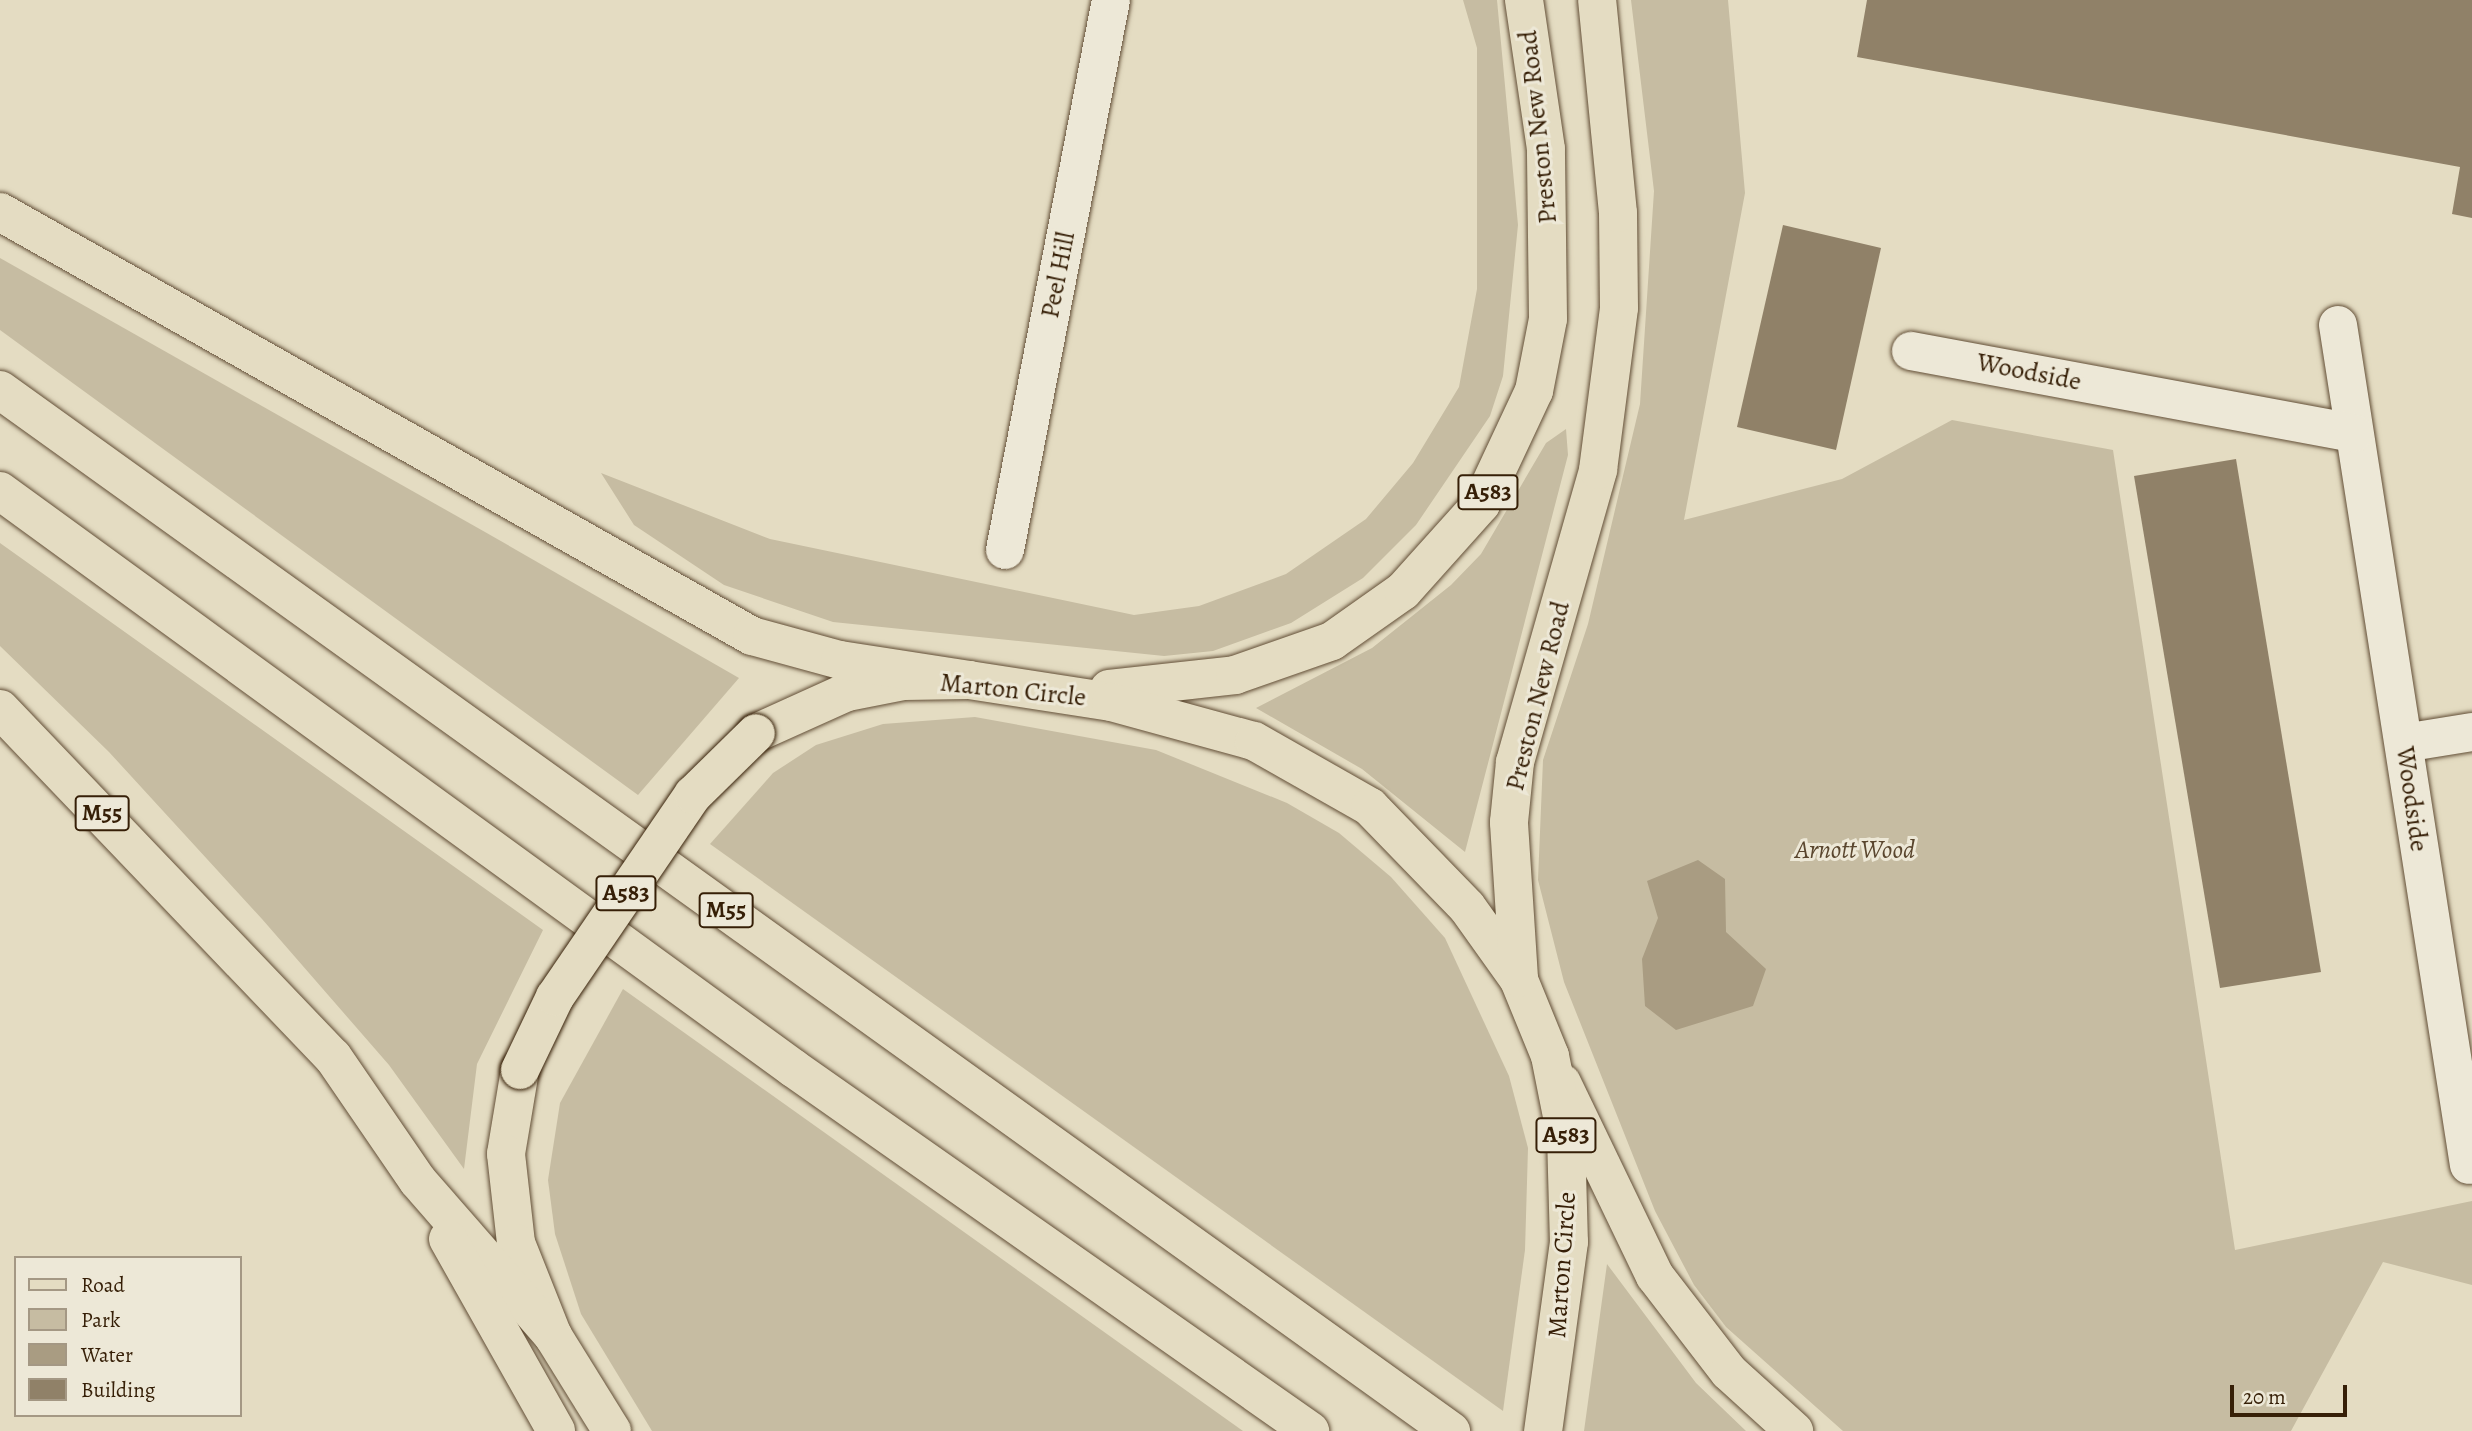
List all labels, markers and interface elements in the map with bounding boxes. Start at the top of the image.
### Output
street label: Preston New Road [1512,29,1564,225]
street label: Peel Hill [1034,229,1082,321]
street label: Woodside [1974,347,2084,397]
road number: A583 [1456,472,1520,512]
street label: Preston New Road [1499,598,1577,794]
street label: Marton Circle [938,667,1088,713]
street label: Woodside [2389,745,2435,853]
road number: M55 [74,792,130,834]
park label: Arnott Wood [1795,834,1915,866]
road number: A583 [594,872,658,914]
road number: M55 [698,890,754,930]
road number: A583 [1534,1114,1598,1156]
street label: Marton Circle [1541,1191,1583,1339]
legend [14,1256,242,1417]
text: Road [81,1271,125,1299]
text: Park [81,1306,120,1334]
text: Water [81,1341,133,1369]
scale bar [2234,1372,2351,1416]
text: Building [81,1376,155,1404]
text: 20 m [2243,1383,2286,1411]

